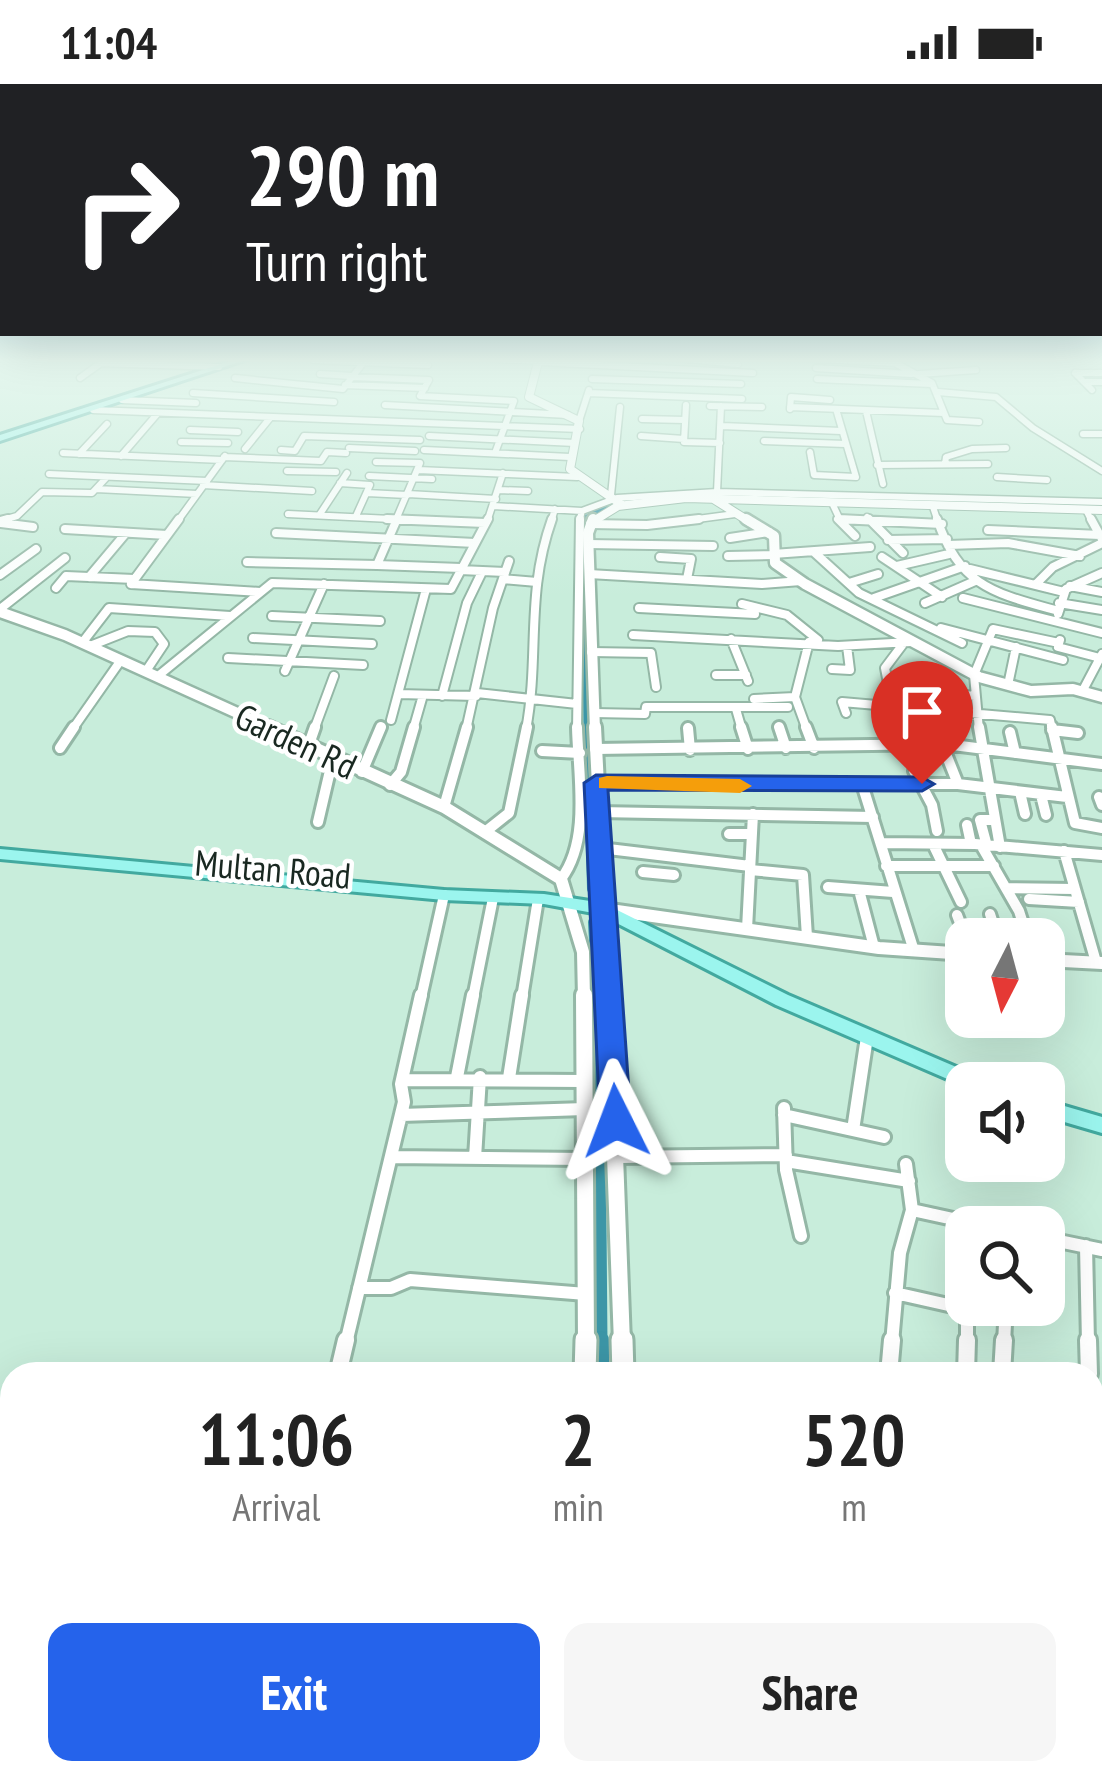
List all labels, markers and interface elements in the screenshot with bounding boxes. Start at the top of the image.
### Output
text: 11:04 [60,13,157,71]
text: 290 m [246,120,439,229]
icon: right [48,132,204,288]
text: Turn right [246,226,427,296]
pin [871,661,973,784]
icon: arrive [889,679,955,745]
street label: Garden Rd [228,692,364,789]
street label: Multan Road [193,838,353,899]
north arrow [945,918,1065,1038]
map controls [945,918,1065,1326]
position arrow [553,1058,679,1184]
button: sound [945,1062,1065,1182]
button: search [945,1206,1065,1326]
text: 11:06 [199,1392,354,1485]
text: 2 [561,1392,595,1485]
text: 520 [802,1392,905,1485]
text: Arrival [232,1481,320,1532]
text: min [553,1481,604,1532]
text: m [841,1481,867,1532]
button: Exit [48,1623,540,1761]
button: Share [564,1623,1056,1761]

